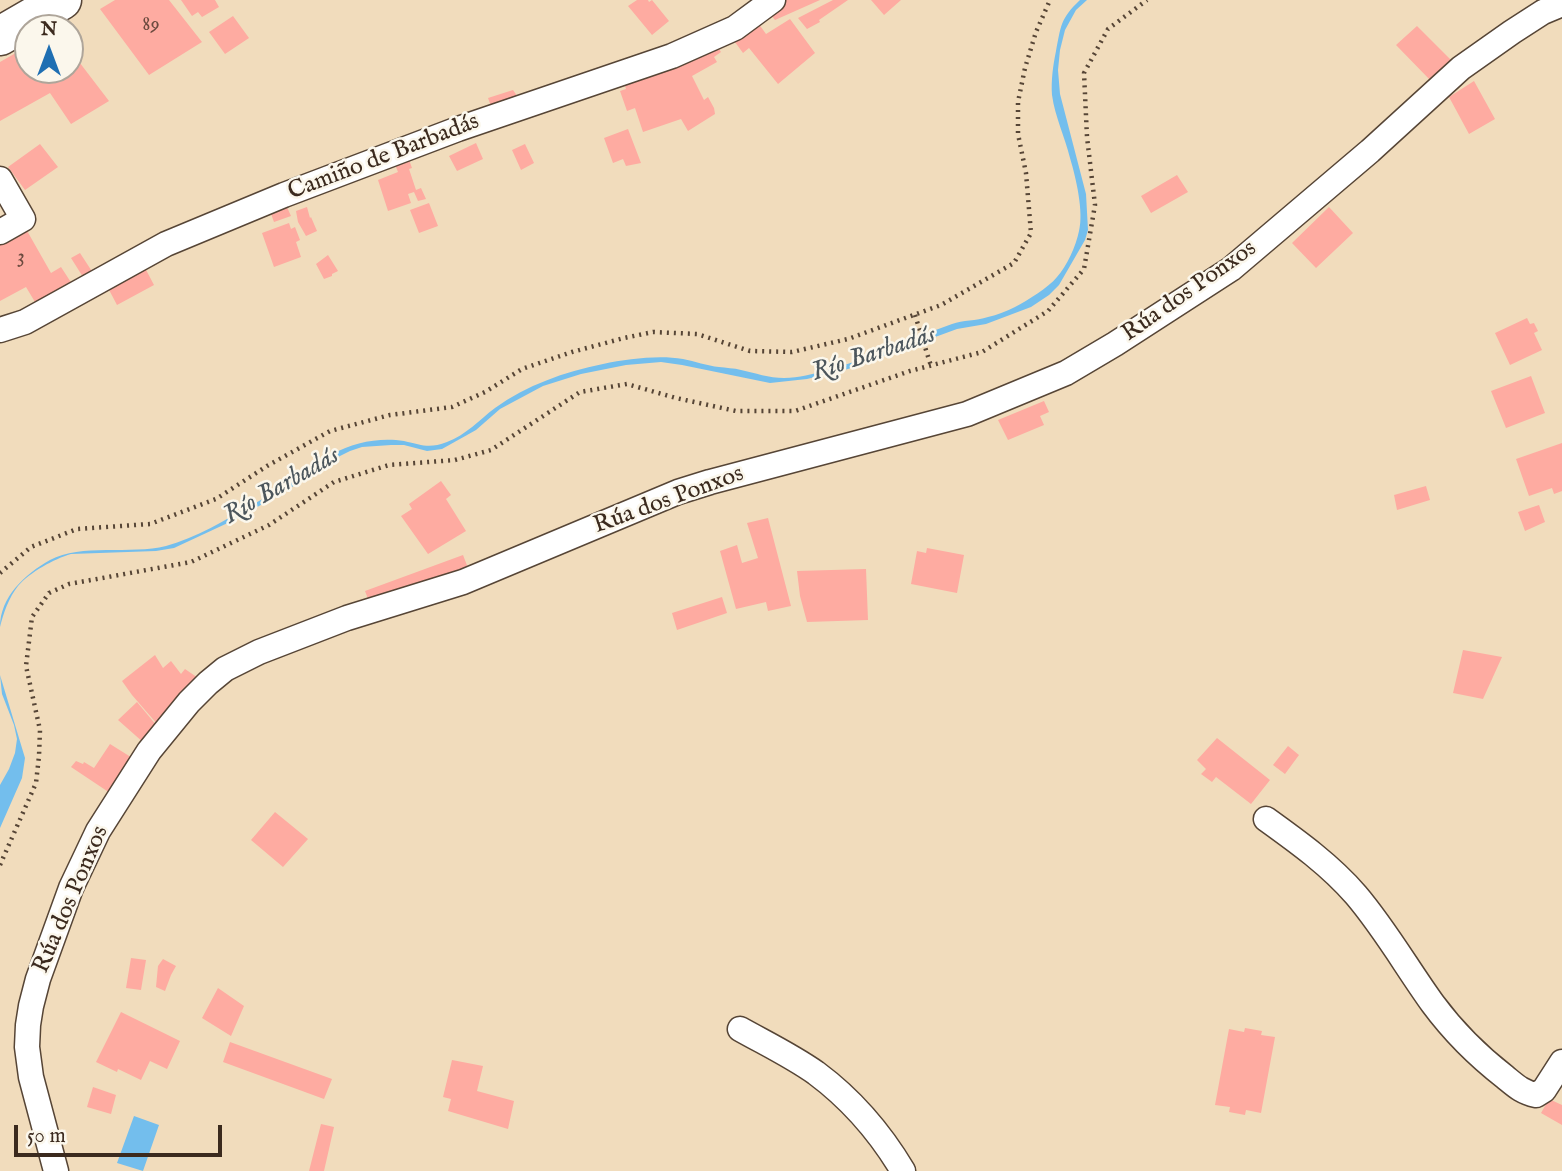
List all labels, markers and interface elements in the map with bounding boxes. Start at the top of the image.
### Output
house number: 89 [142,13,160,39]
north arrow [14,14,84,84]
text: N [41,18,57,42]
street label: Camiño de Barbadás [284,108,484,208]
street label: Rúa dos Ponxos [1117,235,1263,349]
house number: 3 [17,245,25,271]
water label: Río Barbadás [808,320,940,390]
water label: Río Barbadás [218,441,346,533]
street label: Rúa dos Ponxos [590,461,748,541]
street label: Rúa dos Ponxos [28,822,116,978]
scale bar [18,1112,226,1156]
text: 50 m [27,1123,66,1150]

